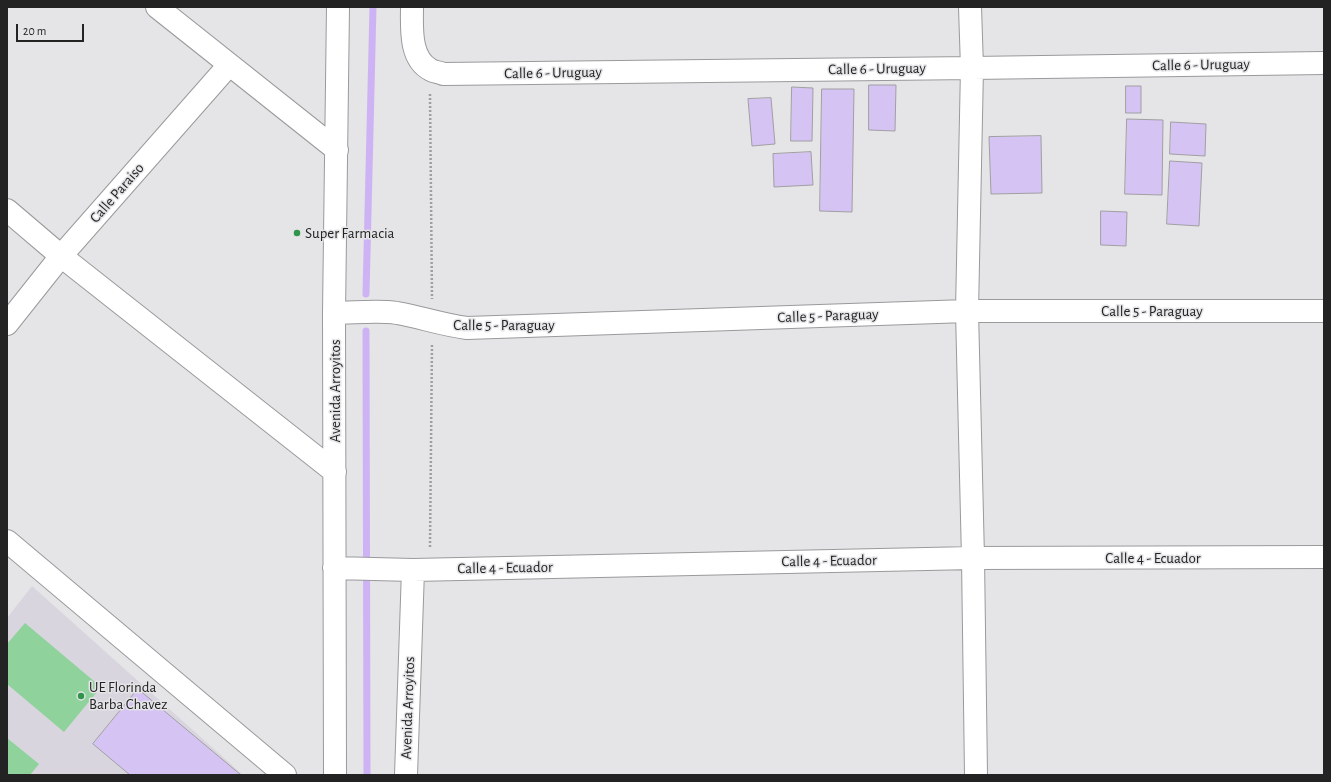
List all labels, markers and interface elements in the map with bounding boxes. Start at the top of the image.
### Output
scale bar [18,16,86,42]
text: 20 m [23,25,46,37]
street label: Calle 6 - Uruguay [1152,55,1250,75]
street label: Calle 6 - Uruguay [828,59,926,79]
street label: Calle 6 - Uruguay [504,63,602,83]
street label: Calle Paraiso [86,159,148,227]
place label: Super Farmacia [305,224,395,242]
marker: Super Farmacia [292,228,302,238]
street label: Calle 5 - Paraguay [1101,302,1203,320]
street label: Calle 5 - Paraguay [777,305,879,327]
street label: Calle 5 - Paraguay [453,316,555,334]
street label: Avenida Arroyitos [326,340,344,442]
street label: Calle 4 - Ecuador [1105,549,1201,567]
street label: Calle 4 - Ecuador [781,551,877,571]
street label: Calle 4 - Ecuador [457,558,553,578]
street label: Avenida Arroyitos [397,656,419,760]
place label: UE Florinda Barba Chavez [89,678,167,713]
marker: UE Florinda Barba Chavez [76,691,86,701]

